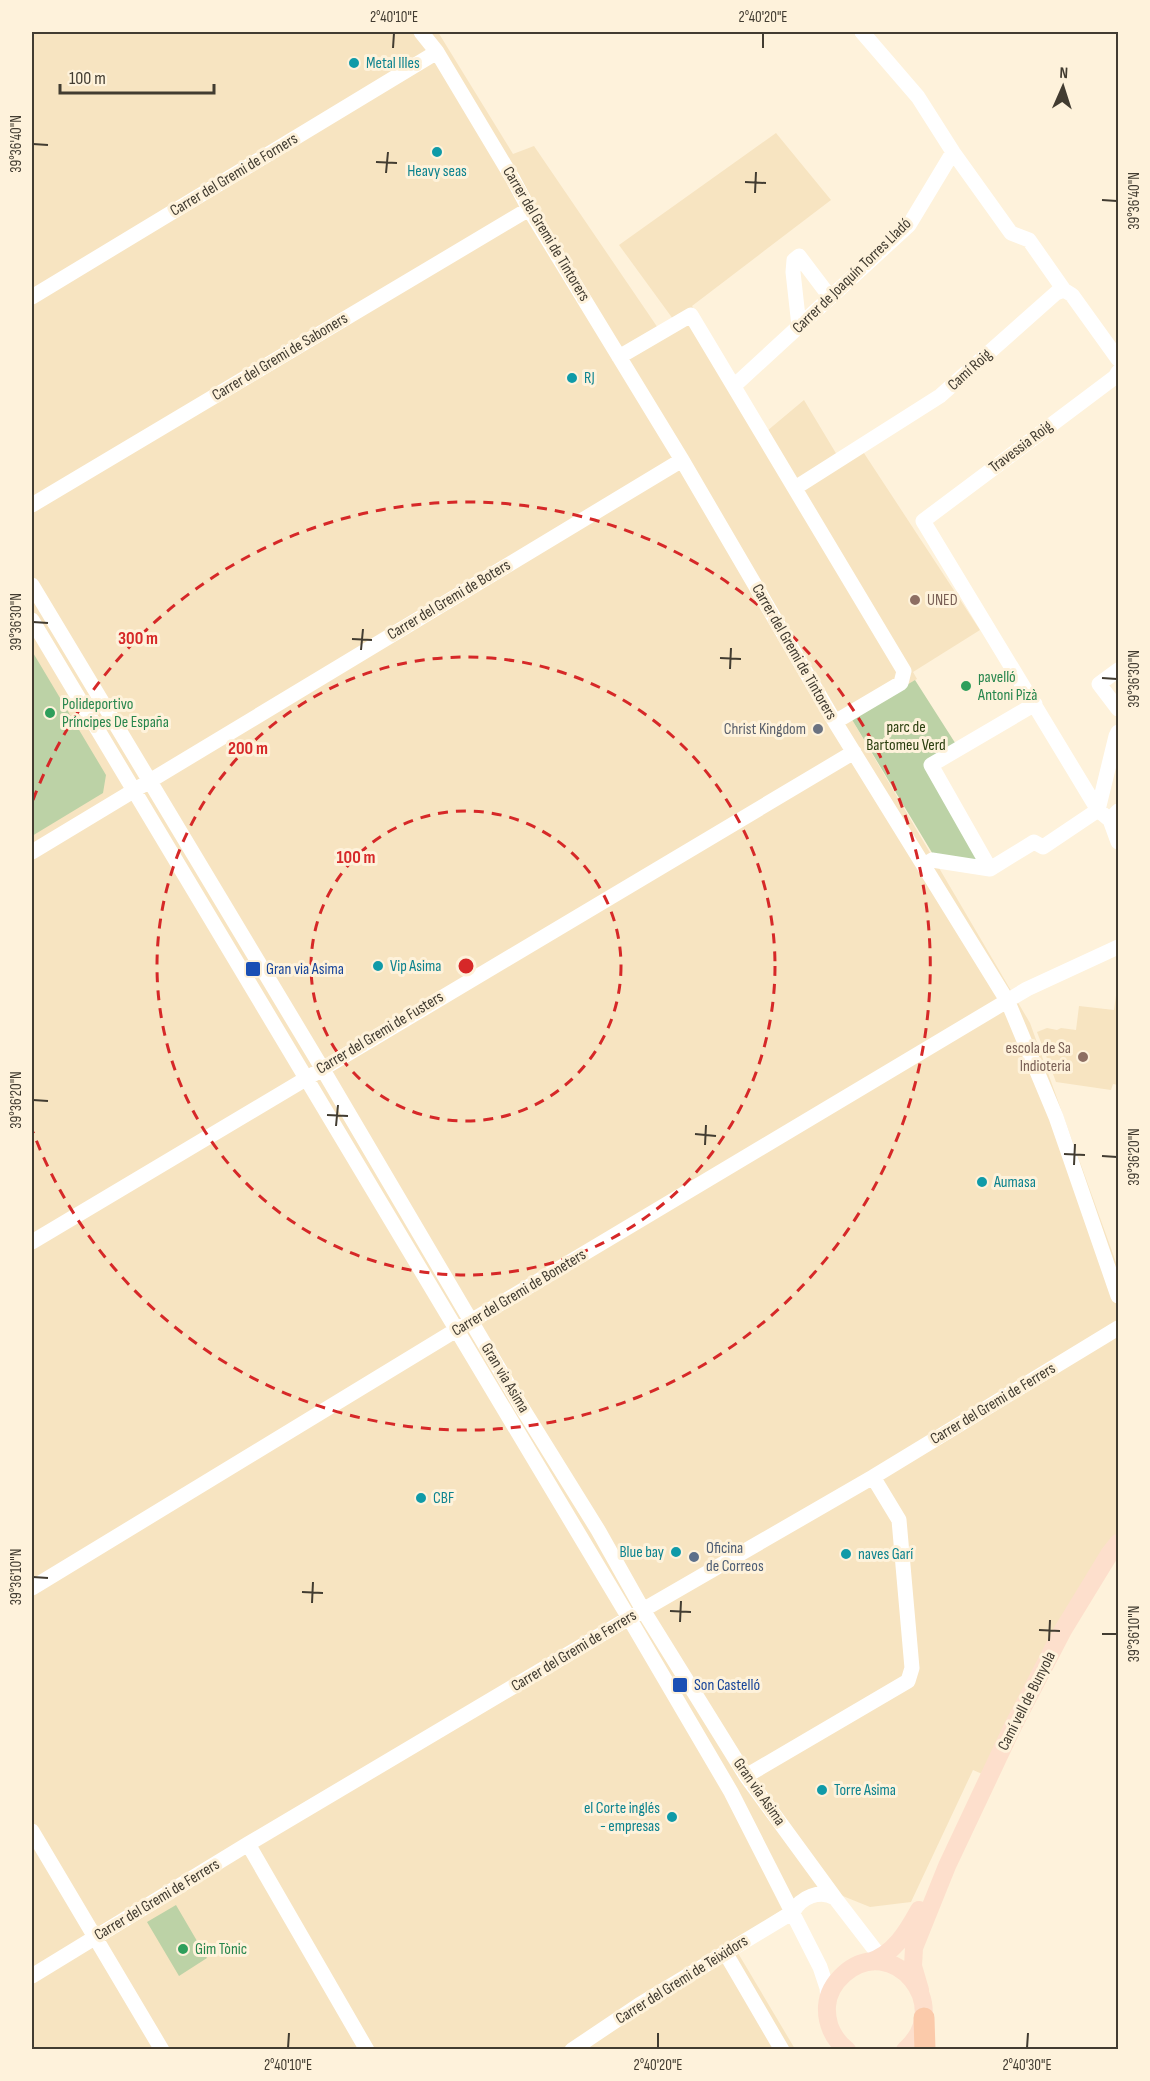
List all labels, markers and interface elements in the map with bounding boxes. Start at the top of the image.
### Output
text: 2°40'10"E [370,8,418,27]
text: 2°40'20"E [738,8,788,27]
place label: Metal Illes [366,54,420,73]
marker: Metal Illes [347,56,361,70]
scale bar [60,57,214,95]
north arrow [1033,57,1093,117]
text: N [1059,64,1068,83]
text: 100 m [69,68,106,89]
text: 39°36'40"N [7,115,26,173]
street label: Carrer del Gremi de Forners [167,129,301,221]
marker: Heavy seas [430,145,444,159]
place label: Heavy seas [407,162,467,181]
street label: Carrer del Gremi de Tintorers [498,163,594,305]
text: 39°36'40"N [1125,172,1144,230]
street label: Carrer de Joaquín Torres Lladó [789,214,915,338]
street label: Carrer del Gremi de Saboners [209,309,351,405]
street label: Camí Roig [944,345,996,395]
place label: RJ [584,369,595,388]
marker: RJ [565,371,579,385]
street label: Travessia Roig [986,417,1056,477]
street label: Carrer del Gremi de Boters [384,556,514,644]
street label: Carrer del Gremi de Tintorers [747,581,841,724]
place label: UNED [927,591,958,610]
text: 39°36'30"N [7,593,26,651]
marker: UNED [908,593,922,607]
text: 300 m [118,628,158,649]
text: 39°36'30"N [1125,650,1144,708]
place label: pavelló Antoni Pizà [977,668,1038,705]
marker: pavelló Antoni Pizà [959,679,973,693]
place label: Polideportivo Príncipes De España [62,695,169,732]
marker: Polideportivo Príncipes De España [43,706,57,720]
park label: parc de Bartomeu Verd [866,718,946,755]
place label: Christ Kingdom [724,720,806,739]
marker: Christ Kingdom [811,722,825,736]
text: 200 m [228,738,268,759]
text: 100 m [337,847,376,868]
centre of rings [456,956,476,976]
place label: Vip Asima [390,957,441,976]
marker: Vip Asima [371,959,385,973]
marker: Gran via Asima [244,960,262,978]
place label: Gran via Asima [266,960,344,979]
street label: Carrer del Gremi de Fusters [313,987,447,1078]
place label: escola de Sa Indioteria [1006,1039,1071,1076]
marker: escola de Sa Indioteria [1076,1050,1090,1064]
text: 39°36'20"N [7,1071,26,1129]
text: 39°36'20"N [1125,1128,1144,1186]
place label: Aumasa [993,1173,1036,1192]
marker: Aumasa [975,1175,989,1189]
street label: Carrer del Gremi de Boneters [448,1245,590,1341]
street label: Gran via Asima [477,1340,533,1416]
street label: Carrer del Gremi de Ferrers [927,1359,1059,1449]
place label: CBF [433,1489,454,1508]
marker: CBF [414,1491,428,1505]
place label: Oficina de Correos [706,1539,764,1576]
place label: Blue bay [619,1543,664,1562]
marker: Blue bay [669,1545,683,1559]
place label: naves Garí [858,1545,913,1564]
marker: naves Garí [839,1547,853,1561]
text: 39°36'10"N [7,1549,26,1605]
marker: Oficina de Correos [687,1550,701,1564]
street label: Carrer del Gremi de Ferrers [508,1606,640,1696]
text: 39°36'10"N [1125,1606,1144,1662]
street label: Camí vell de Bunyola [994,1648,1060,1754]
marker: Son Castelló [671,1676,689,1694]
place label: Son Castelló [694,1676,760,1695]
street label: Gran via Asima [729,1755,789,1829]
place label: Torre Asima [834,1781,896,1800]
marker: Torre Asima [815,1783,829,1797]
place label: el Corte inglés - empresas [584,1799,660,1836]
marker: el Corte inglés - empresas [665,1810,679,1824]
street label: Carrer del Gremi de Ferrers [91,1855,223,1945]
street label: Carrer del Gremi de Teixidors [612,1931,752,2028]
place label: Gim Tònic [195,1940,247,1959]
marker: Gim Tònic [176,1942,190,1956]
text: 2°40'10"E [264,2056,312,2075]
text: 2°40'20"E [633,2056,683,2075]
text: 2°40'30"E [1002,2056,1052,2075]

